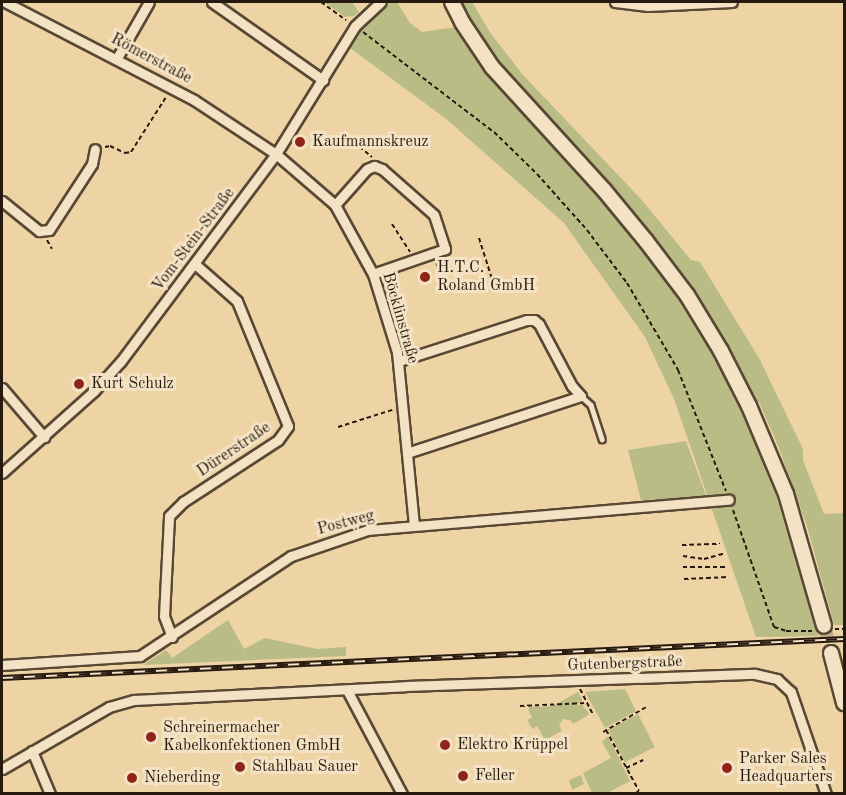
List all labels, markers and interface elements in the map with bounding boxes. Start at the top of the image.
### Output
street label: Römerstraße [107,30,195,88]
place label: Kaufmannskreuz [312,132,428,152]
marker: Kaufmannskreuz [293,135,307,149]
street label: Vom-Stein-Straße [149,184,239,296]
place label: H.T.C. Roland GmbH [437,258,535,296]
street label: Böcklinstraße [378,270,422,366]
marker: H.T.C. Roland GmbH [418,270,432,284]
place label: Kurt Schulz [91,374,174,394]
marker: Kurt Schulz [72,377,86,391]
street label: Dürerstraße [194,418,274,482]
street label: Postweg [315,506,377,540]
street label: Gutenbergstraße [567,652,683,676]
place label: Schreinermacher Kabelkonfektionen GmbH [163,718,341,756]
marker: Schreinermacher Kabelkonfektionen GmbH [144,730,158,744]
place label: Elektro Krüppel [457,735,568,755]
marker: Elektro Krüppel [438,738,452,752]
place label: Parker Sales Headquarters [739,749,833,787]
place label: Stahlbau Sauer [252,757,358,777]
marker: Stahlbau Sauer [233,760,247,774]
marker: Parker Sales Headquarters [720,761,734,775]
place label: Feller [475,766,515,786]
place label: Nieberding [144,768,220,788]
marker: Feller [456,769,470,783]
marker: Nieberding [125,771,139,785]

